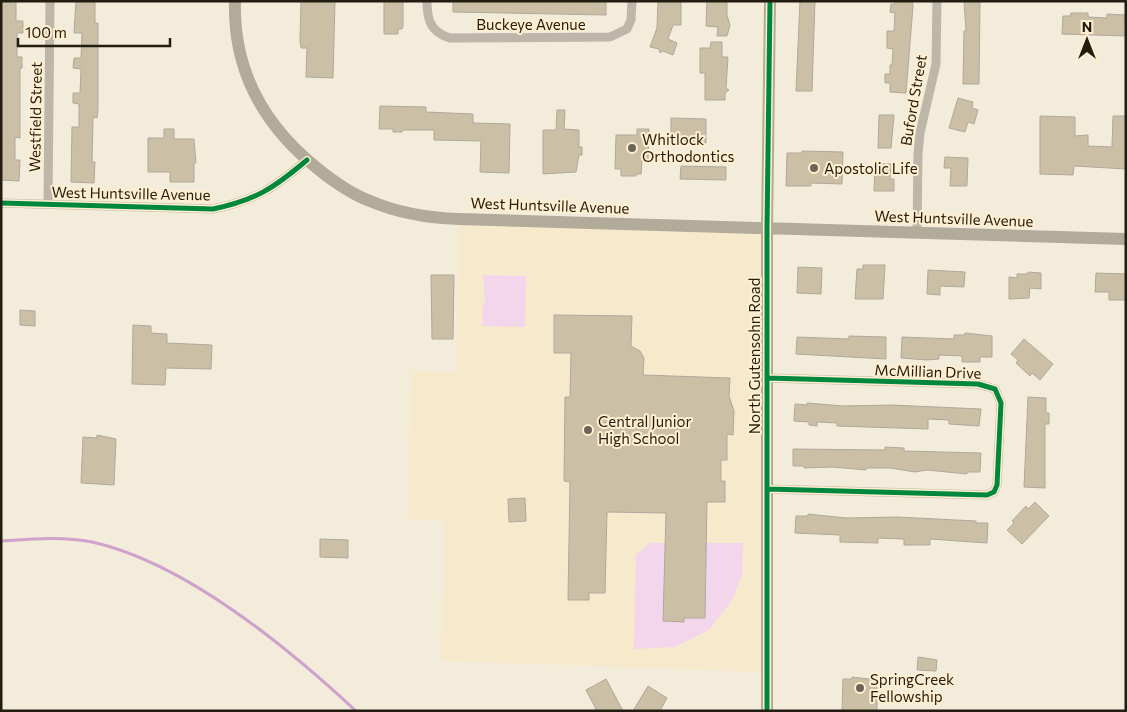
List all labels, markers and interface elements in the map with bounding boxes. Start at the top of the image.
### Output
scale bar [18,15,170,47]
street label: Buckeye Avenue [476,15,586,33]
north arrow [1062,15,1112,65]
text: N [1082,18,1092,35]
text: 100 m [25,23,67,41]
street label: Buford Street [896,53,930,147]
street label: Westfield Street [25,62,45,172]
place label: Whitlock Orthodontics [642,130,735,165]
marker: Whitlock Orthodontics [626,142,638,154]
place label: Apostolic Life [824,159,918,177]
marker: Apostolic Life [808,162,820,174]
street label: West Huntsville Avenue [51,183,211,203]
street label: West Huntsville Avenue [470,193,630,217]
street label: West Huntsville Avenue [874,206,1034,230]
street label: North Gutensohn Road [745,278,763,434]
street label: McMillian Drive [874,360,982,382]
place label: Central Junior High School [598,412,691,447]
marker: Central Junior High School [582,424,594,436]
place label: SpringCreek Fellowship [870,670,954,705]
marker: SpringCreek Fellowship [854,682,866,694]

